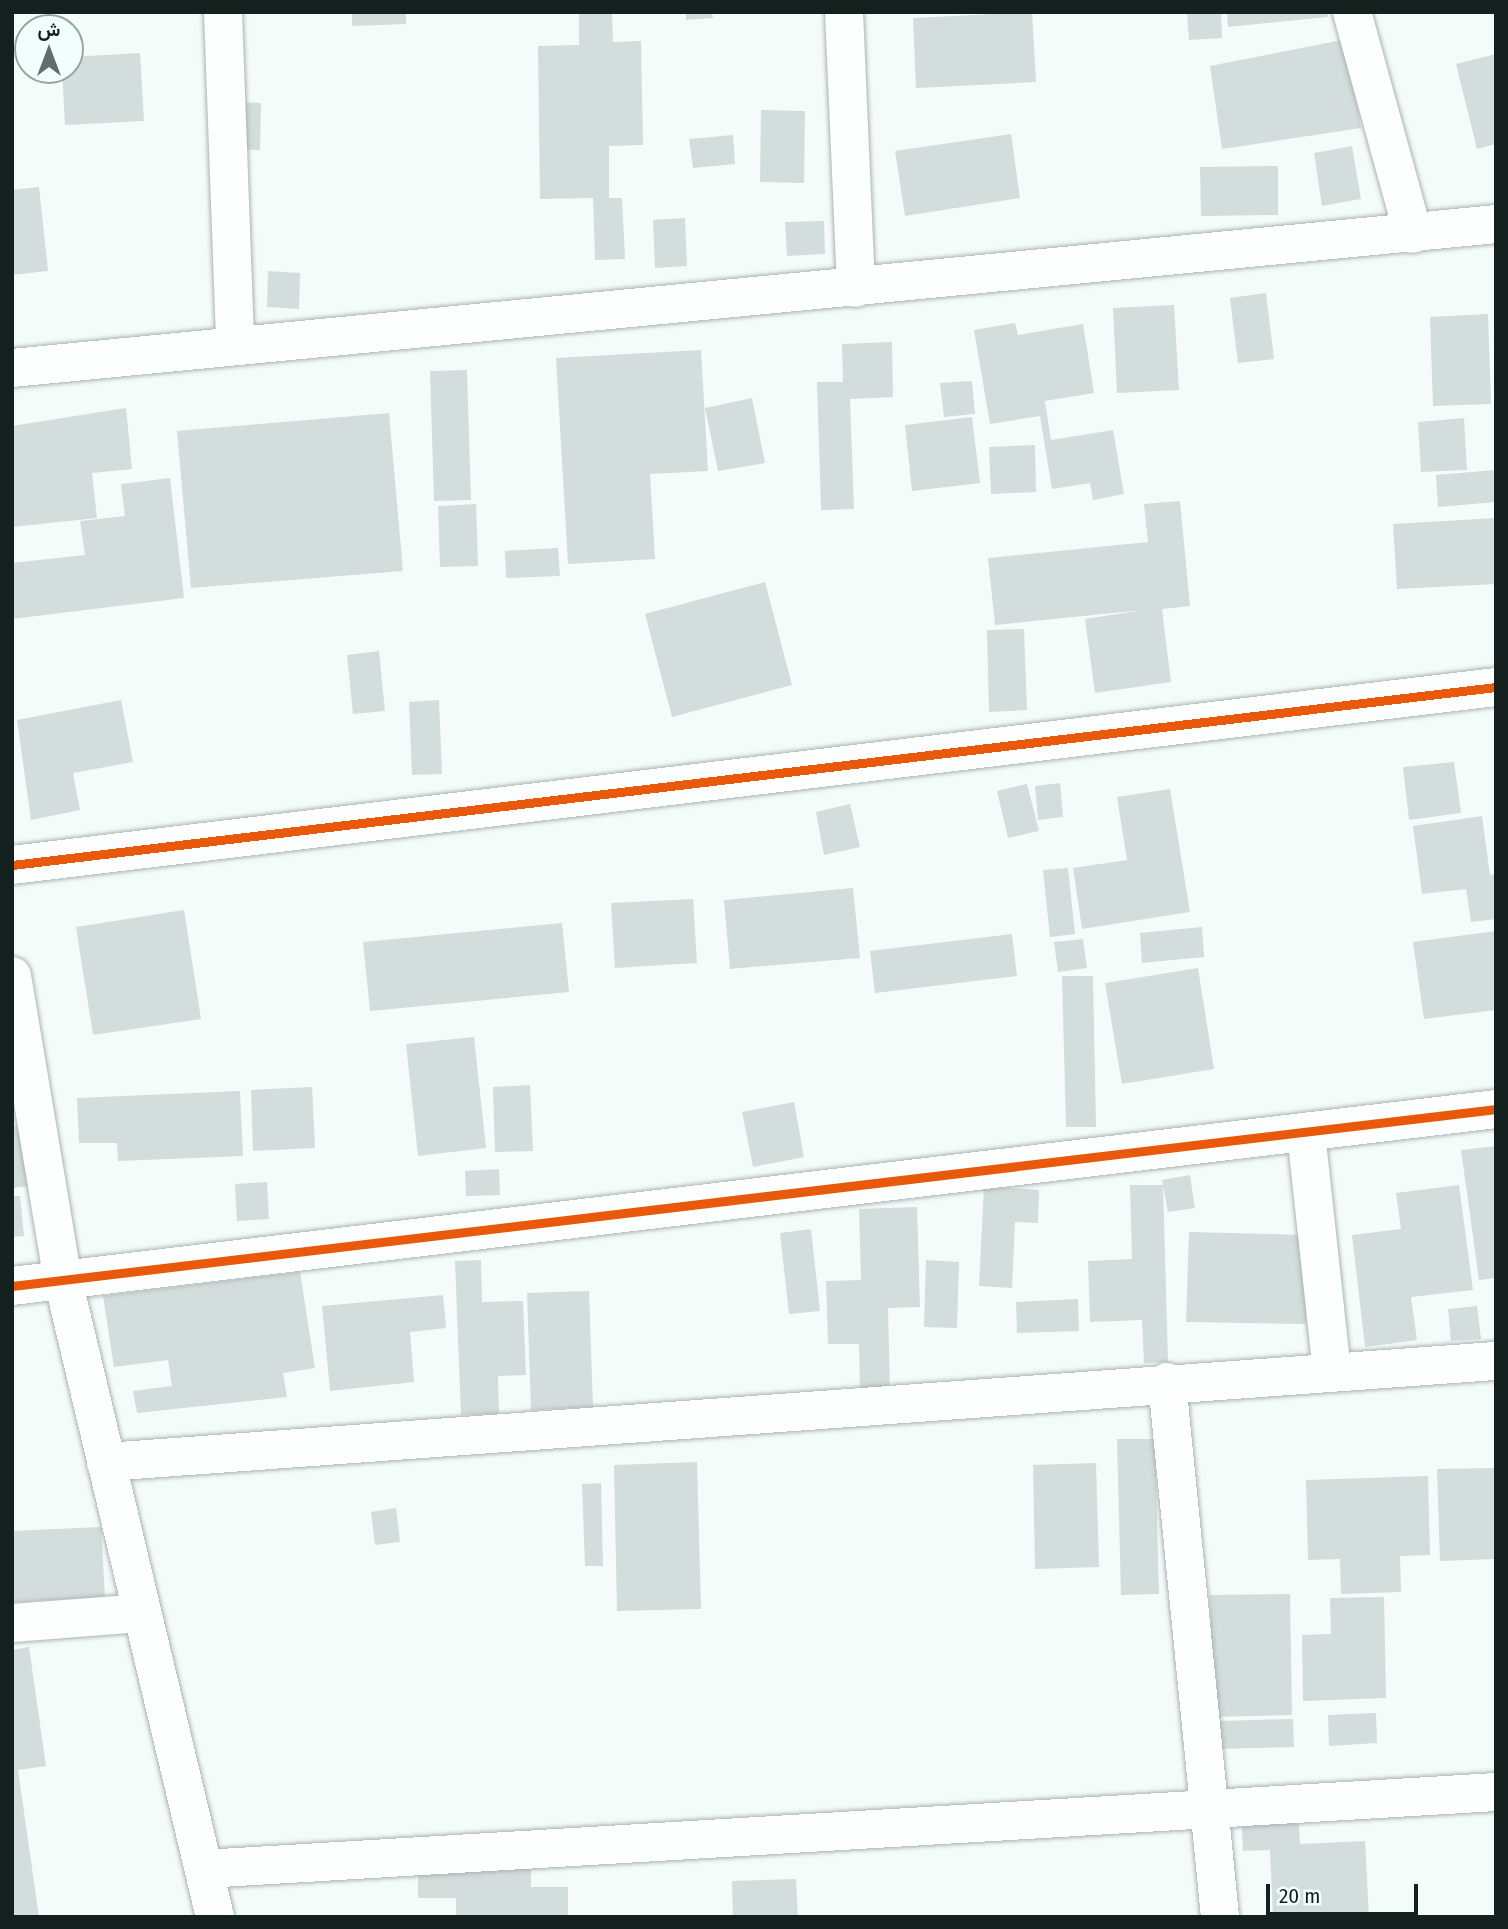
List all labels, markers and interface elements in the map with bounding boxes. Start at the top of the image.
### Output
north arrow [14,14,84,84]
text: ش [38,18,60,41]
scale bar [1270,1870,1422,1914]
text: 20 m [1279,1883,1320,1909]

